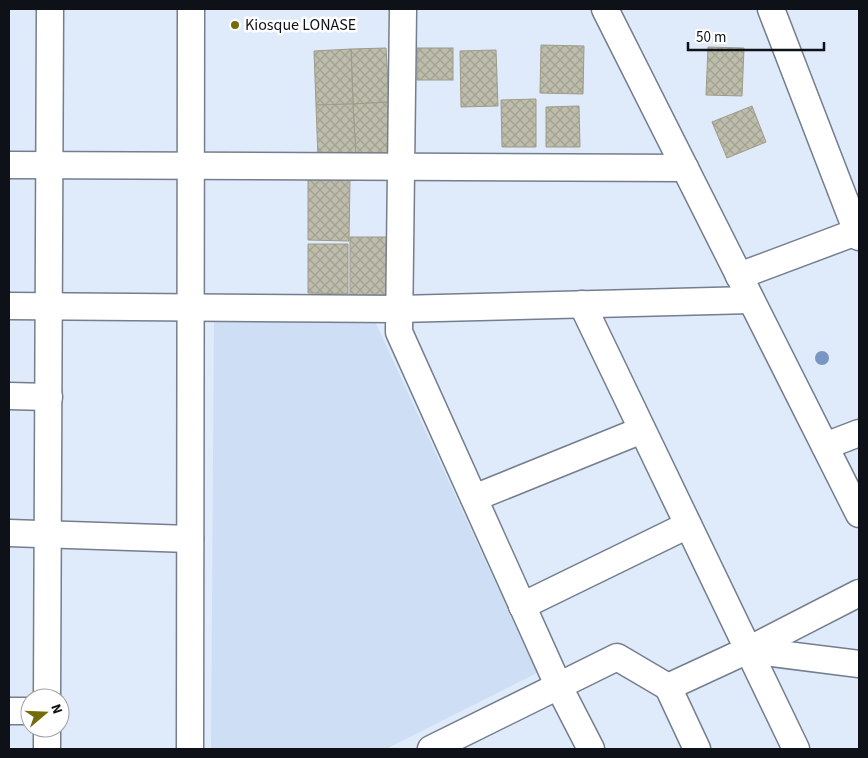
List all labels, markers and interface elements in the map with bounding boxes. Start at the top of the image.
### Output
place label: Kiosque LONASE [245,14,356,36]
marker: Kiosque LONASE [229,19,241,31]
scale bar [688,20,824,52]
text: 50 m [696,27,726,48]
north arrow [20,688,70,738]
text: N [45,701,67,717]

